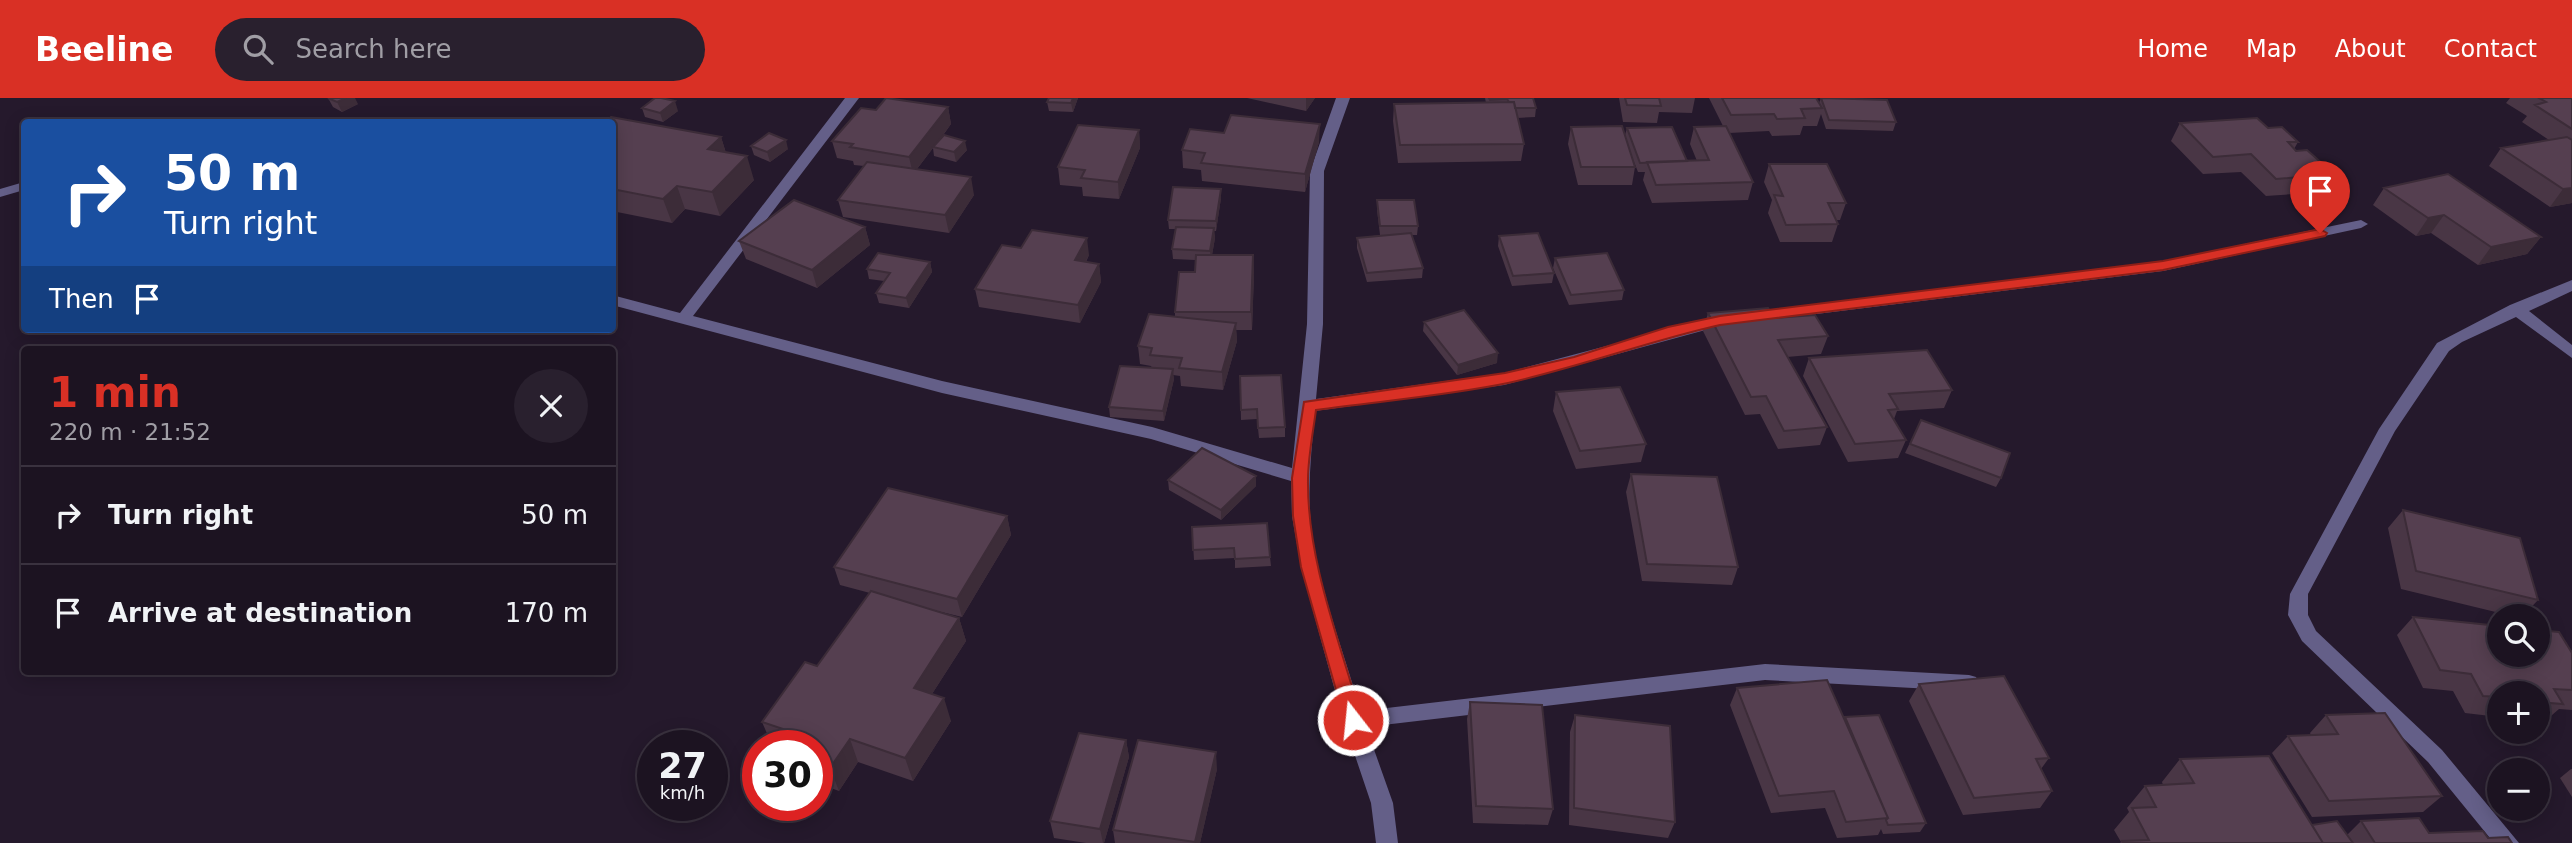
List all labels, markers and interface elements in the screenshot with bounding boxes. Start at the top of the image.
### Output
search box [215,18,705,81]
text: Beeline [35,30,173,69]
icon: search [239,30,277,68]
text: Search here [295,34,452,64]
text: Home [2137,35,2208,63]
text: Map [2246,35,2297,63]
text: About [2335,35,2406,63]
text: Contact [2444,35,2537,63]
text: 50 m [164,145,300,202]
icon: right [49,147,140,238]
pin [2290,161,2350,233]
icon: arrive [2301,172,2339,210]
text: Turn right [164,204,317,242]
icon: arrive [128,280,166,318]
text: Then [49,284,114,314]
text: 1 min [49,368,181,417]
button: close [514,369,588,443]
text: 220 m · 21:52 [49,419,211,445]
icon: right [49,496,87,534]
text: Turn right [108,500,253,530]
text: 50 m [521,500,588,530]
icon: arrive [49,594,87,632]
text: Arrive at destination [108,598,412,628]
text: 170 m [505,598,588,628]
map controls [2487,604,2550,821]
button: search [2487,604,2550,667]
button: + [2487,681,2550,744]
position arrow [1316,683,1390,757]
speed limit sign: 30 [742,730,833,821]
text: 27 [658,746,707,786]
button: − [2487,758,2550,821]
text: km/h [660,782,705,803]

